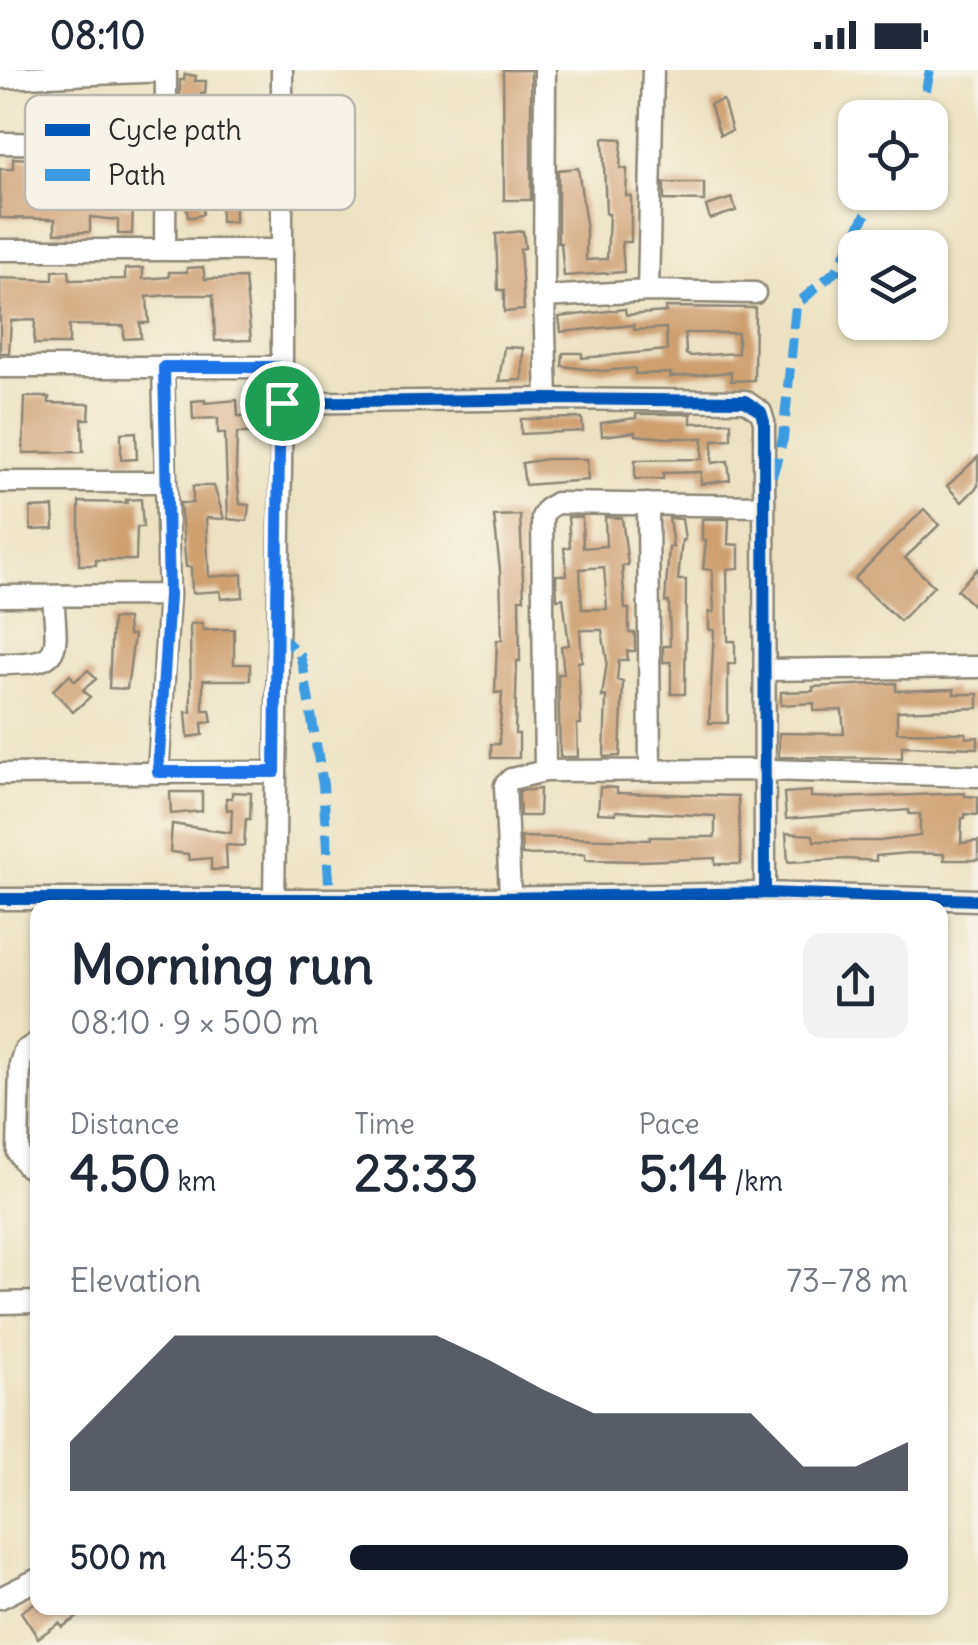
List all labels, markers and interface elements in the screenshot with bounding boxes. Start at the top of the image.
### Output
text: 08:10 [50,12,146,59]
legend [25,95,355,210]
map controls [838,100,948,340]
button: locate [838,100,948,210]
text: Cycle path [108,112,242,148]
text: Path [108,157,166,193]
button: layers [838,230,948,340]
pin [240,361,325,446]
icon: arrive [255,376,310,431]
text: Morning run [70,930,374,999]
button: share [803,933,908,1038]
text: 08:10 · 9 × 500 m [70,1002,319,1043]
text: Distance [70,1106,179,1142]
text: Time [354,1106,415,1142]
text: Pace [639,1106,700,1142]
text: 4.50 [70,1142,171,1205]
text: 23:33 [354,1142,478,1205]
text: 5:14 [639,1142,727,1205]
text: km [171,1163,216,1199]
text: /km [727,1163,783,1199]
text: Elevation [70,1260,201,1301]
text: 73–78 m [786,1260,908,1301]
text: 500 m [70,1537,166,1578]
text: 4:53 [230,1537,292,1578]

